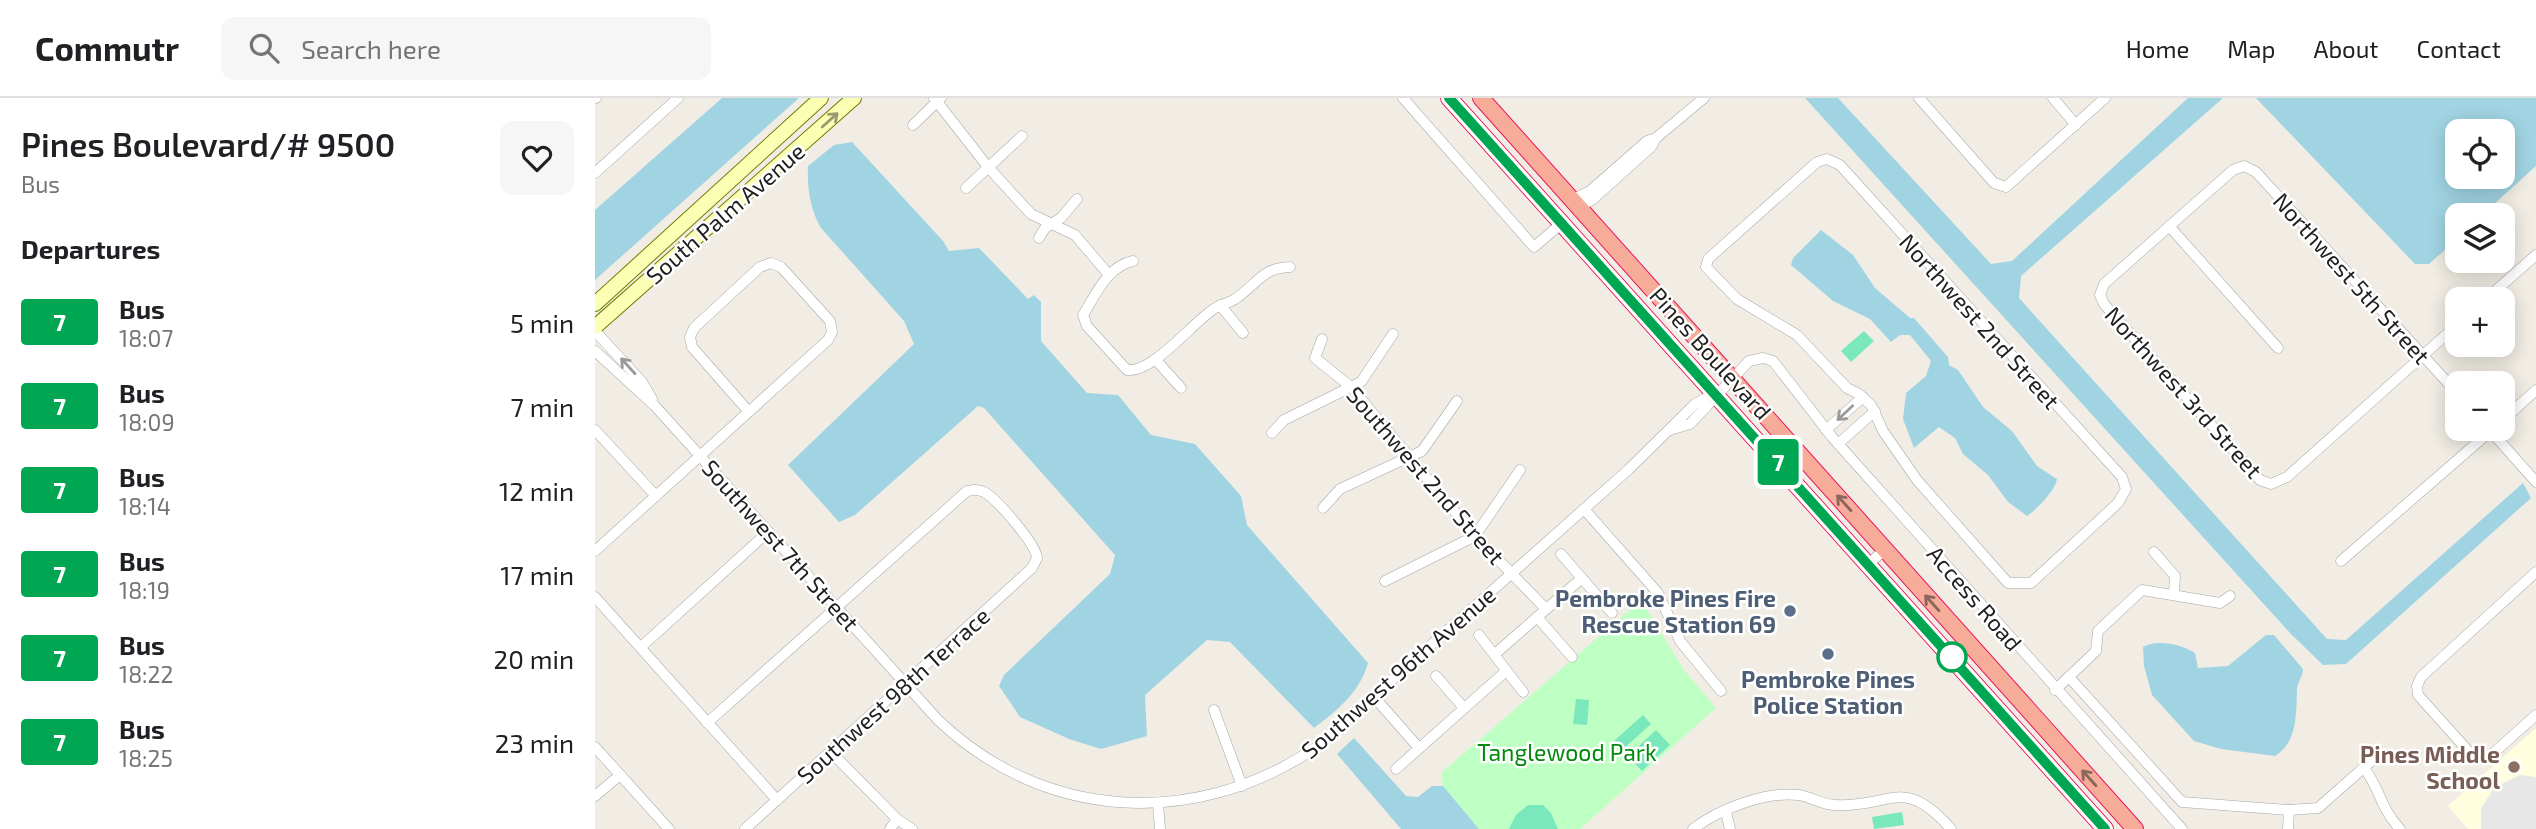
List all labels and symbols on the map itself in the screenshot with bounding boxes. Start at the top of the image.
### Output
one-way arrow [821,112,839,128]
street label: South Palm Avenue [640,136,810,290]
street label: Northwest 5th Street [2268,187,2436,370]
street label: Northwest 2nd Street [1894,228,2066,415]
street label: Pines Boulevard [1644,281,1778,425]
street label: Northwest 3rd Street [2100,300,2269,484]
one-way arrow [620,357,636,375]
street label: Southwest 2nd Street [1341,380,1511,570]
one-way arrow [1836,405,1854,421]
line badge: 7 [1755,439,1801,485]
street label: Southwest 7th Street [697,454,865,637]
one-way arrow [1836,495,1852,513]
street label: Access Road [1922,540,2028,656]
street label: Southwest 96th Avenue [1295,580,1501,764]
place label: Pembroke Pines Fire Rescue Station 69 [1555,584,1776,638]
one-way arrow [1924,595,1941,612]
street label: Southwest 98th Terrace [791,601,995,789]
marker: Pembroke Pines Fire Rescue Station 69 [1782,603,1798,619]
unlabelled marker [1937,642,1967,672]
marker: Pembroke Pines Police Station [1820,646,1836,662]
place label: Pembroke Pines Police Station [1741,665,1915,719]
park label: Tanglewood Park [1477,738,1657,766]
place label: Pines Middle School [2360,740,2500,794]
marker: Pines Middle School [2506,759,2522,775]
one-way arrow [2081,769,2097,787]

